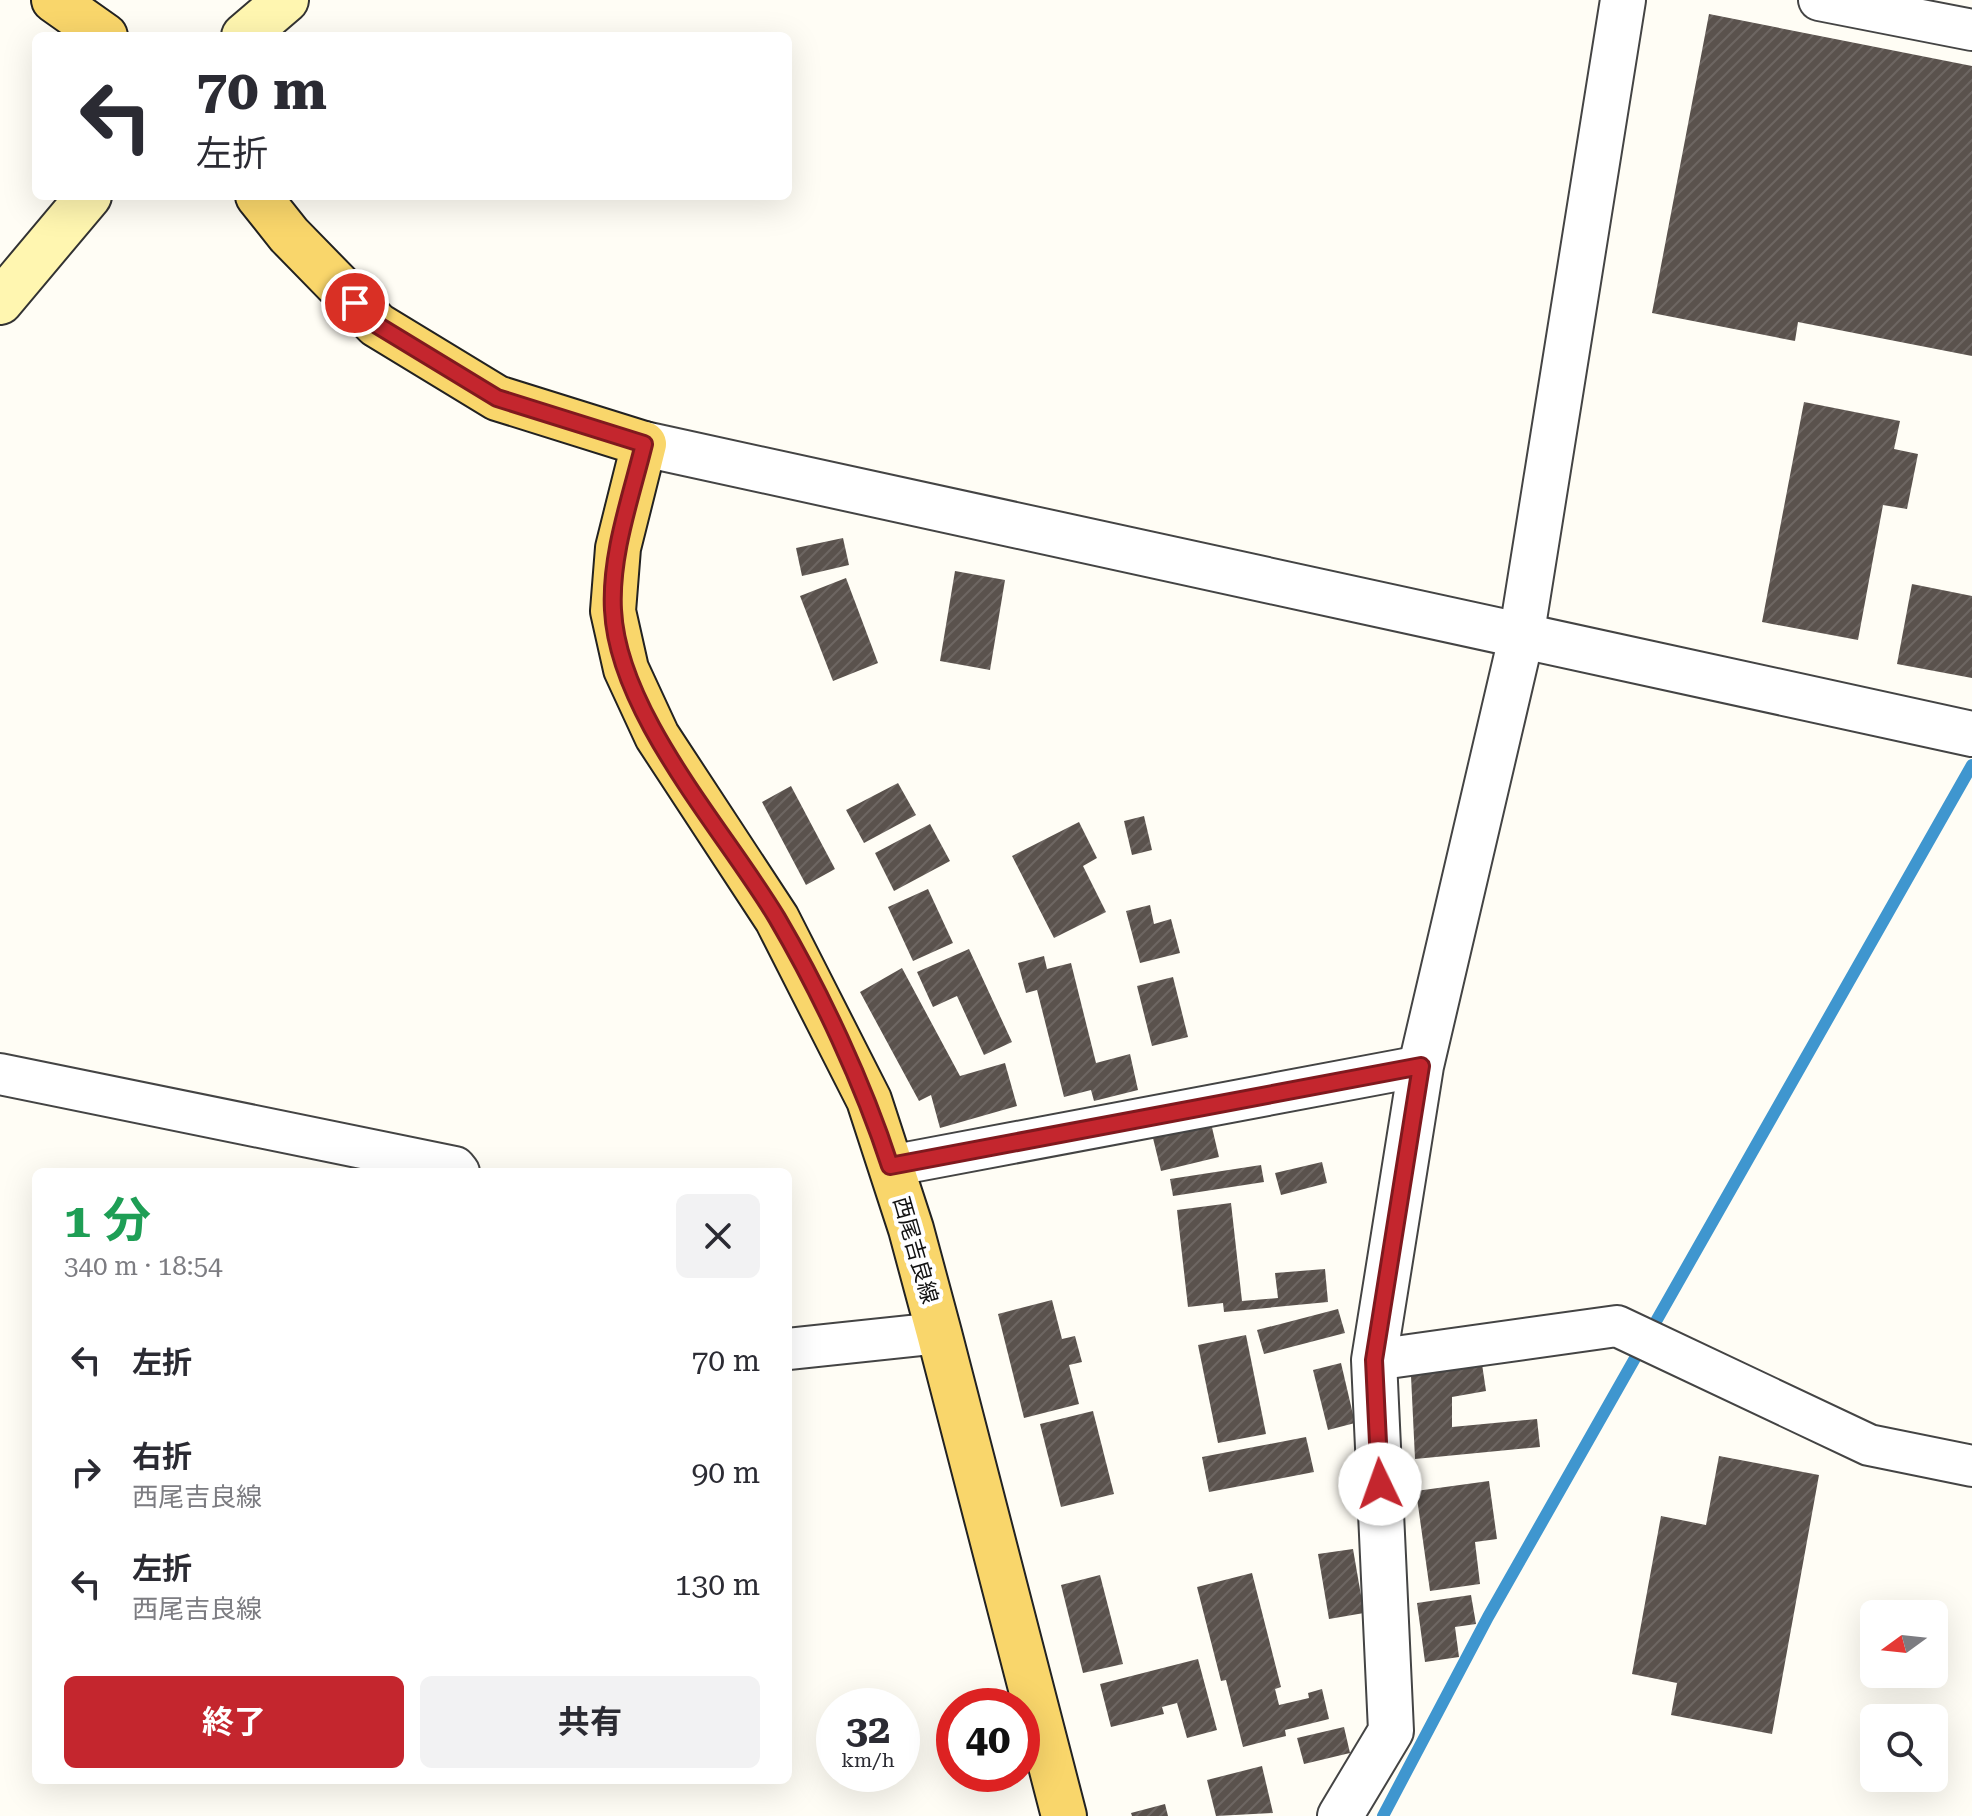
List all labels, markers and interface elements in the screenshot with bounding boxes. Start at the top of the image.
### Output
text: 70 m [196,57,327,123]
icon: left [64,64,168,168]
text: 左折 [196,133,268,175]
pin [321,269,389,337]
icon: arrive [333,281,377,325]
text: 1 分 [64,1193,151,1249]
button: close [676,1194,760,1278]
street label: 西尾吉良線 [888,1194,943,1306]
text: 340 m · 18:54 [64,1251,223,1281]
icon: left [64,1338,108,1382]
text: 70 m [691,1343,760,1378]
text: 左折 [132,1345,192,1380]
text: 右折 [132,1439,192,1474]
position arrow [1338,1442,1422,1526]
icon: right [64,1450,108,1494]
text: 90 m [691,1455,760,1490]
text: 西尾吉良線 [132,1482,262,1512]
text: 左折 [132,1551,192,1586]
icon: left [64,1562,108,1606]
text: 130 m [675,1567,760,1602]
text: 西尾吉良線 [132,1594,262,1624]
north arrow [1860,1600,1948,1688]
map controls [1860,1600,1948,1792]
button: 終了 [64,1676,404,1768]
button: 共有 [420,1676,760,1768]
speed limit sign: 40 [936,1688,1040,1792]
button: search [1860,1704,1948,1792]
text: 32 [846,1706,890,1753]
text: km/h [841,1748,895,1772]

